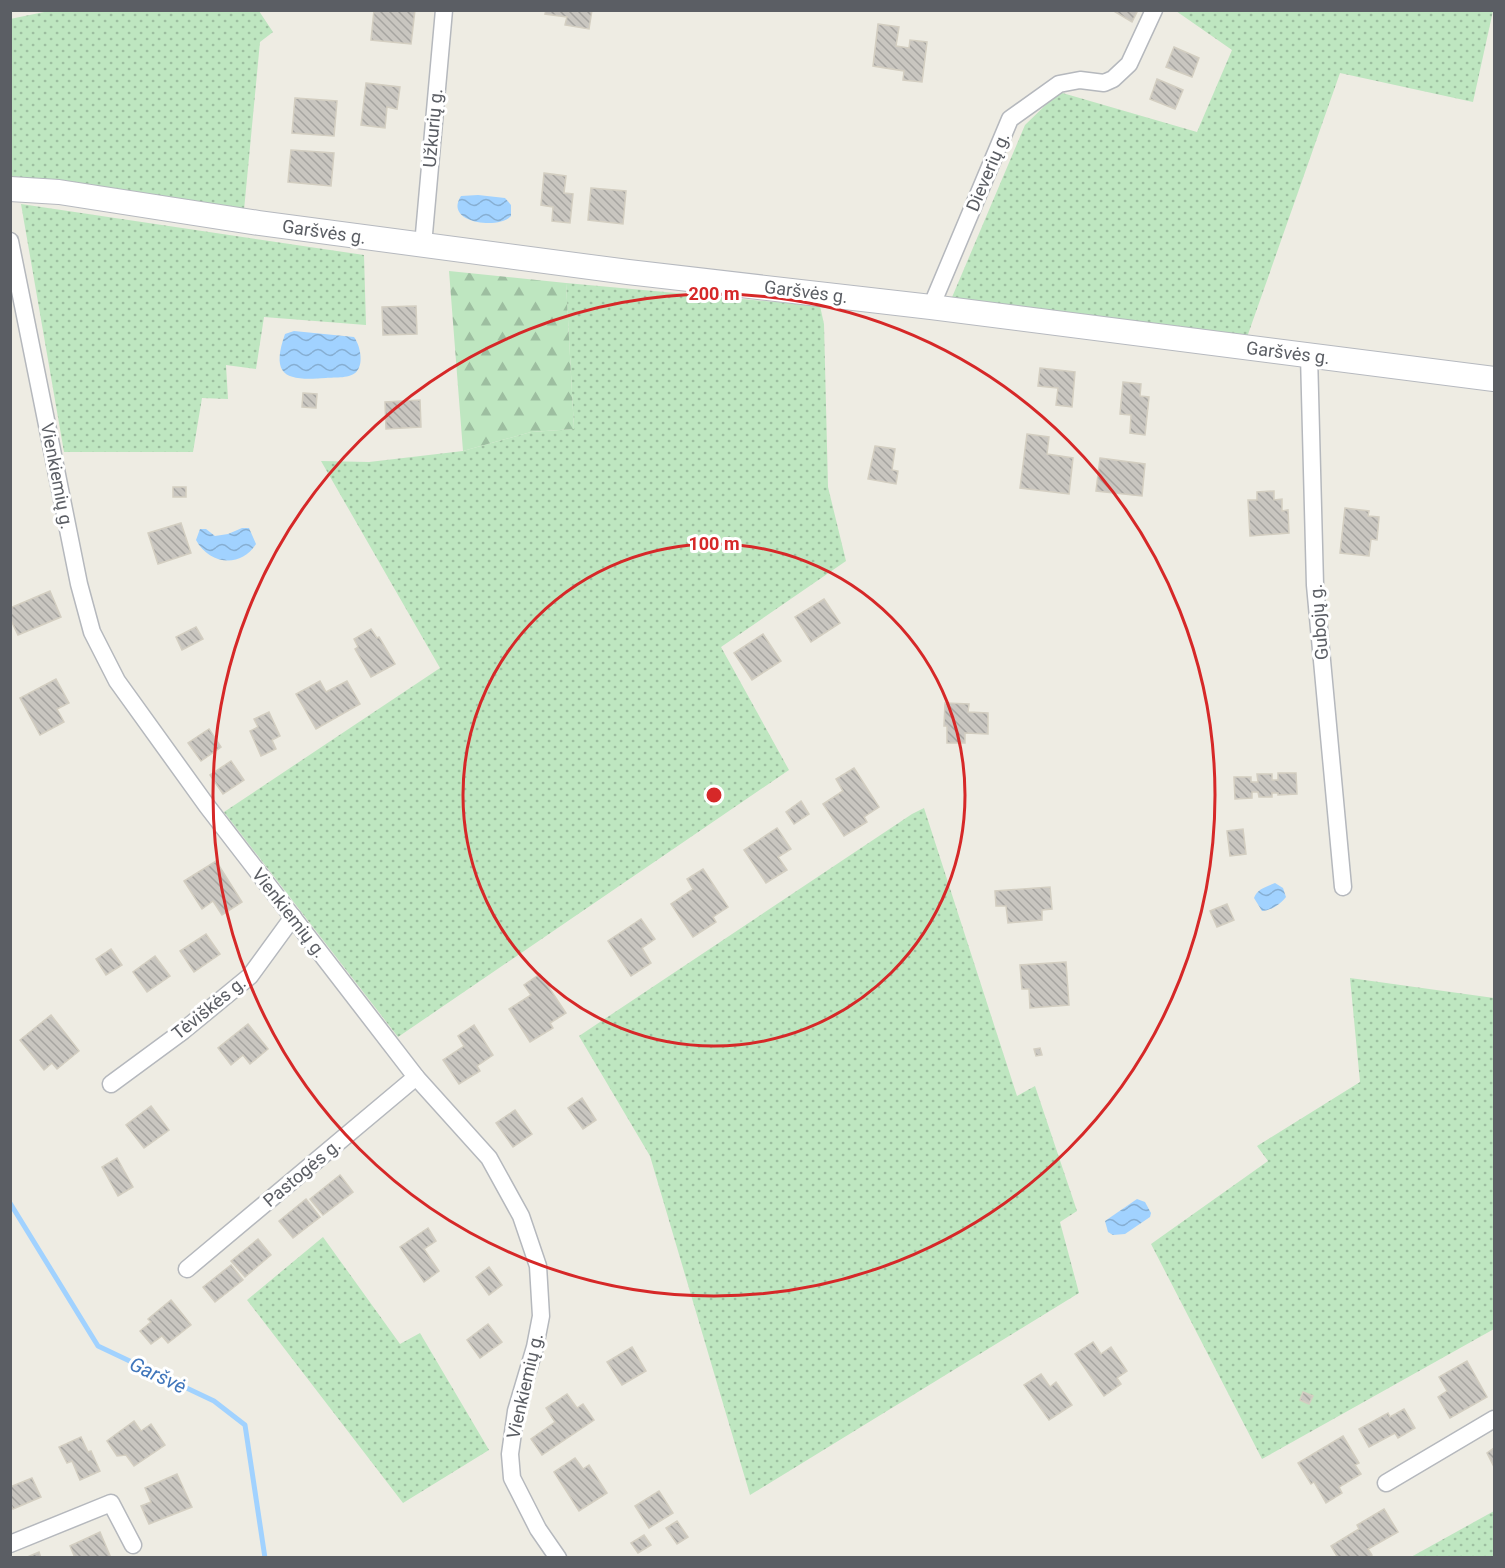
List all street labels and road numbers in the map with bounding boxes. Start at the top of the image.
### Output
street label: Užkurių g. [419,88,446,168]
street label: Dieverių g. [962,129,1014,214]
street label: Garšvės g. [281,215,367,248]
street label: Garšvės g. [763,276,849,307]
street label: Garšvės g. [1245,337,1331,368]
street label: Vienkiemių g. [37,421,78,531]
street label: Gubojų g. [1305,583,1332,661]
street label: Vienkiemių g. [248,864,331,962]
street label: Tėviškės g. [168,972,250,1044]
street label: Pastogės g. [259,1134,345,1211]
street label: Vienkiemių g. [502,1331,547,1441]

